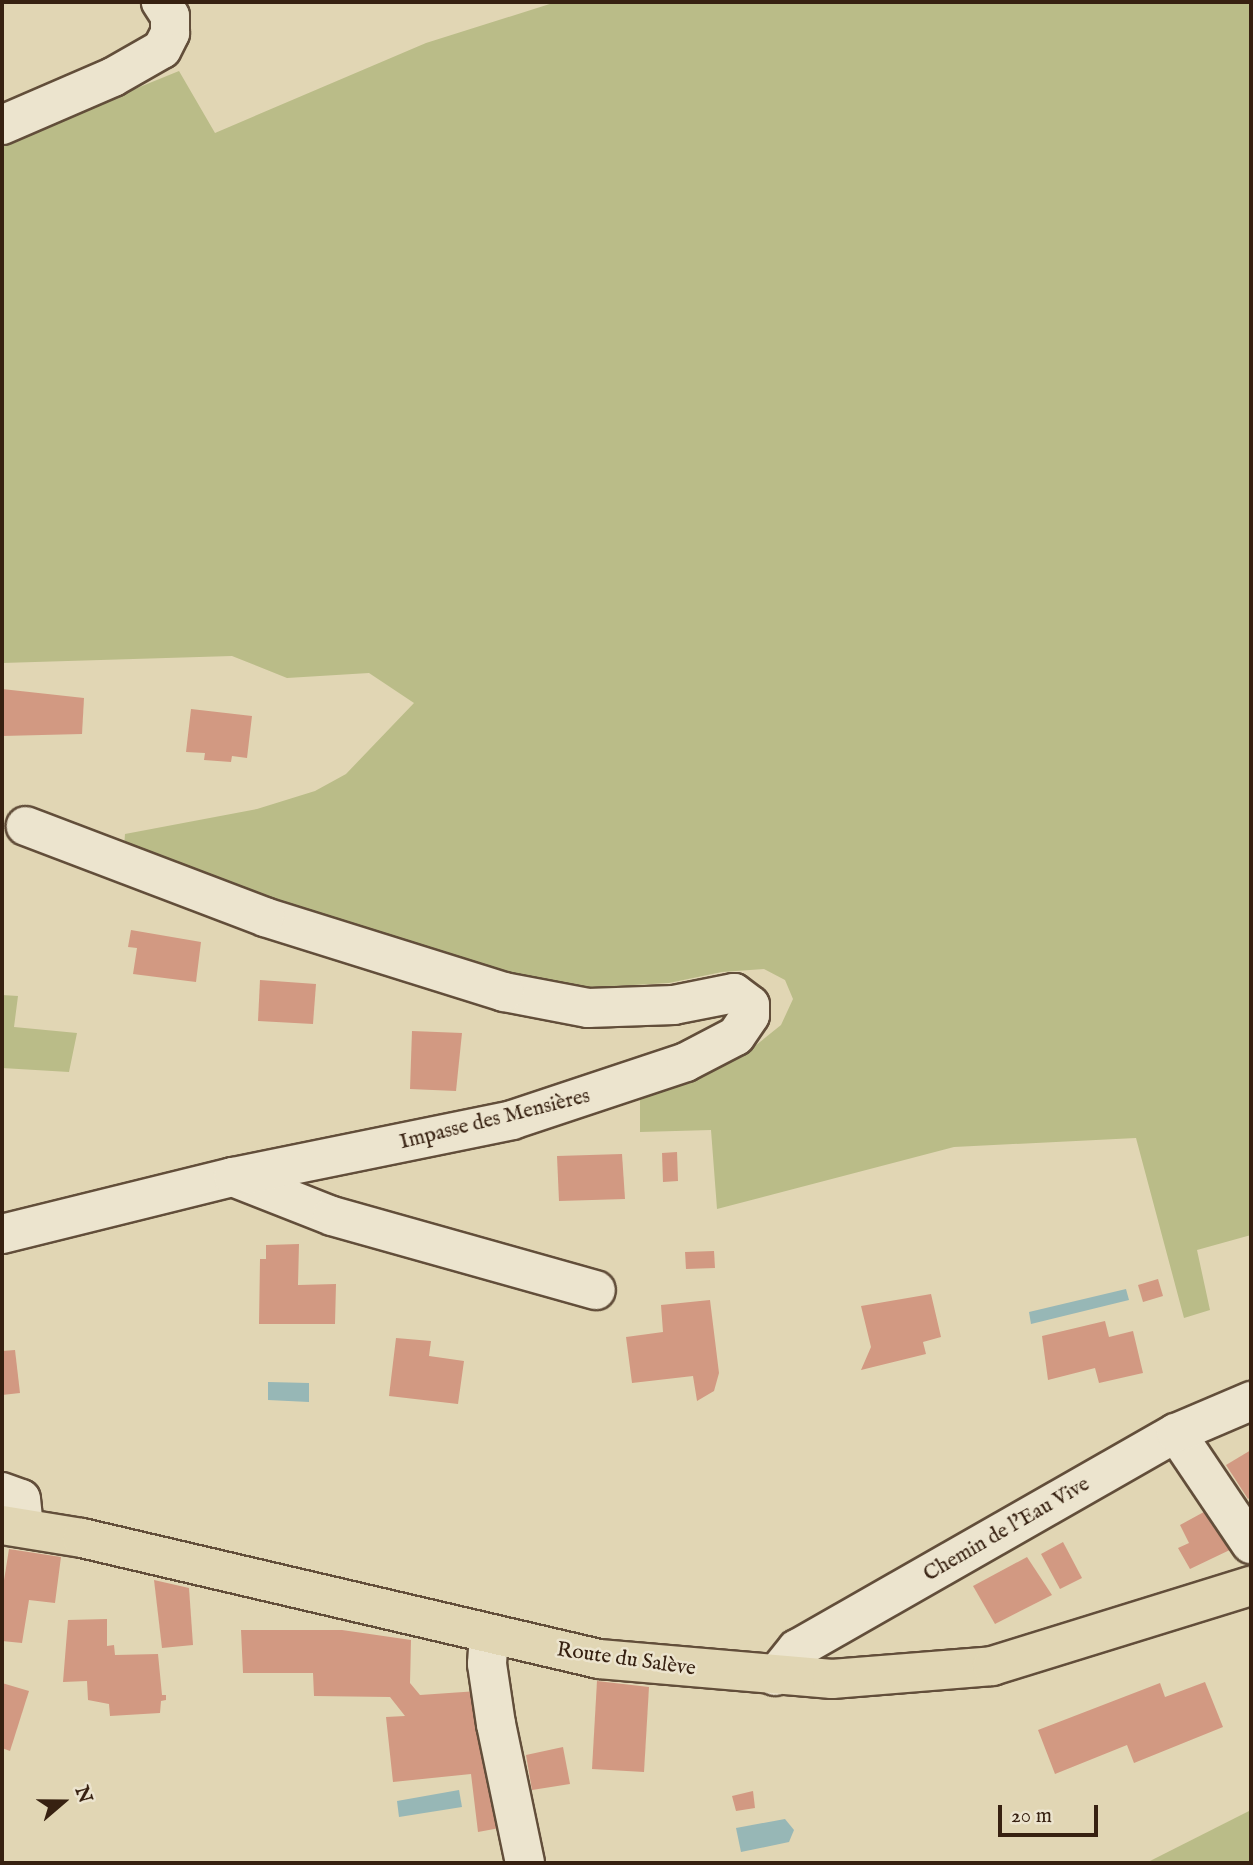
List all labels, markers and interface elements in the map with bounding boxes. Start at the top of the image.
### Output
street label: Impasse des Mensières [397,1084,593,1156]
street label: Chemin de l'Eau Vive [920,1472,1094,1588]
street label: Route du Salève [555,1638,697,1682]
north arrow [28,1767,98,1837]
text: N [69,1783,97,1807]
scale bar [1001,1792,1101,1836]
text: 20 m [1011,1803,1052,1830]

